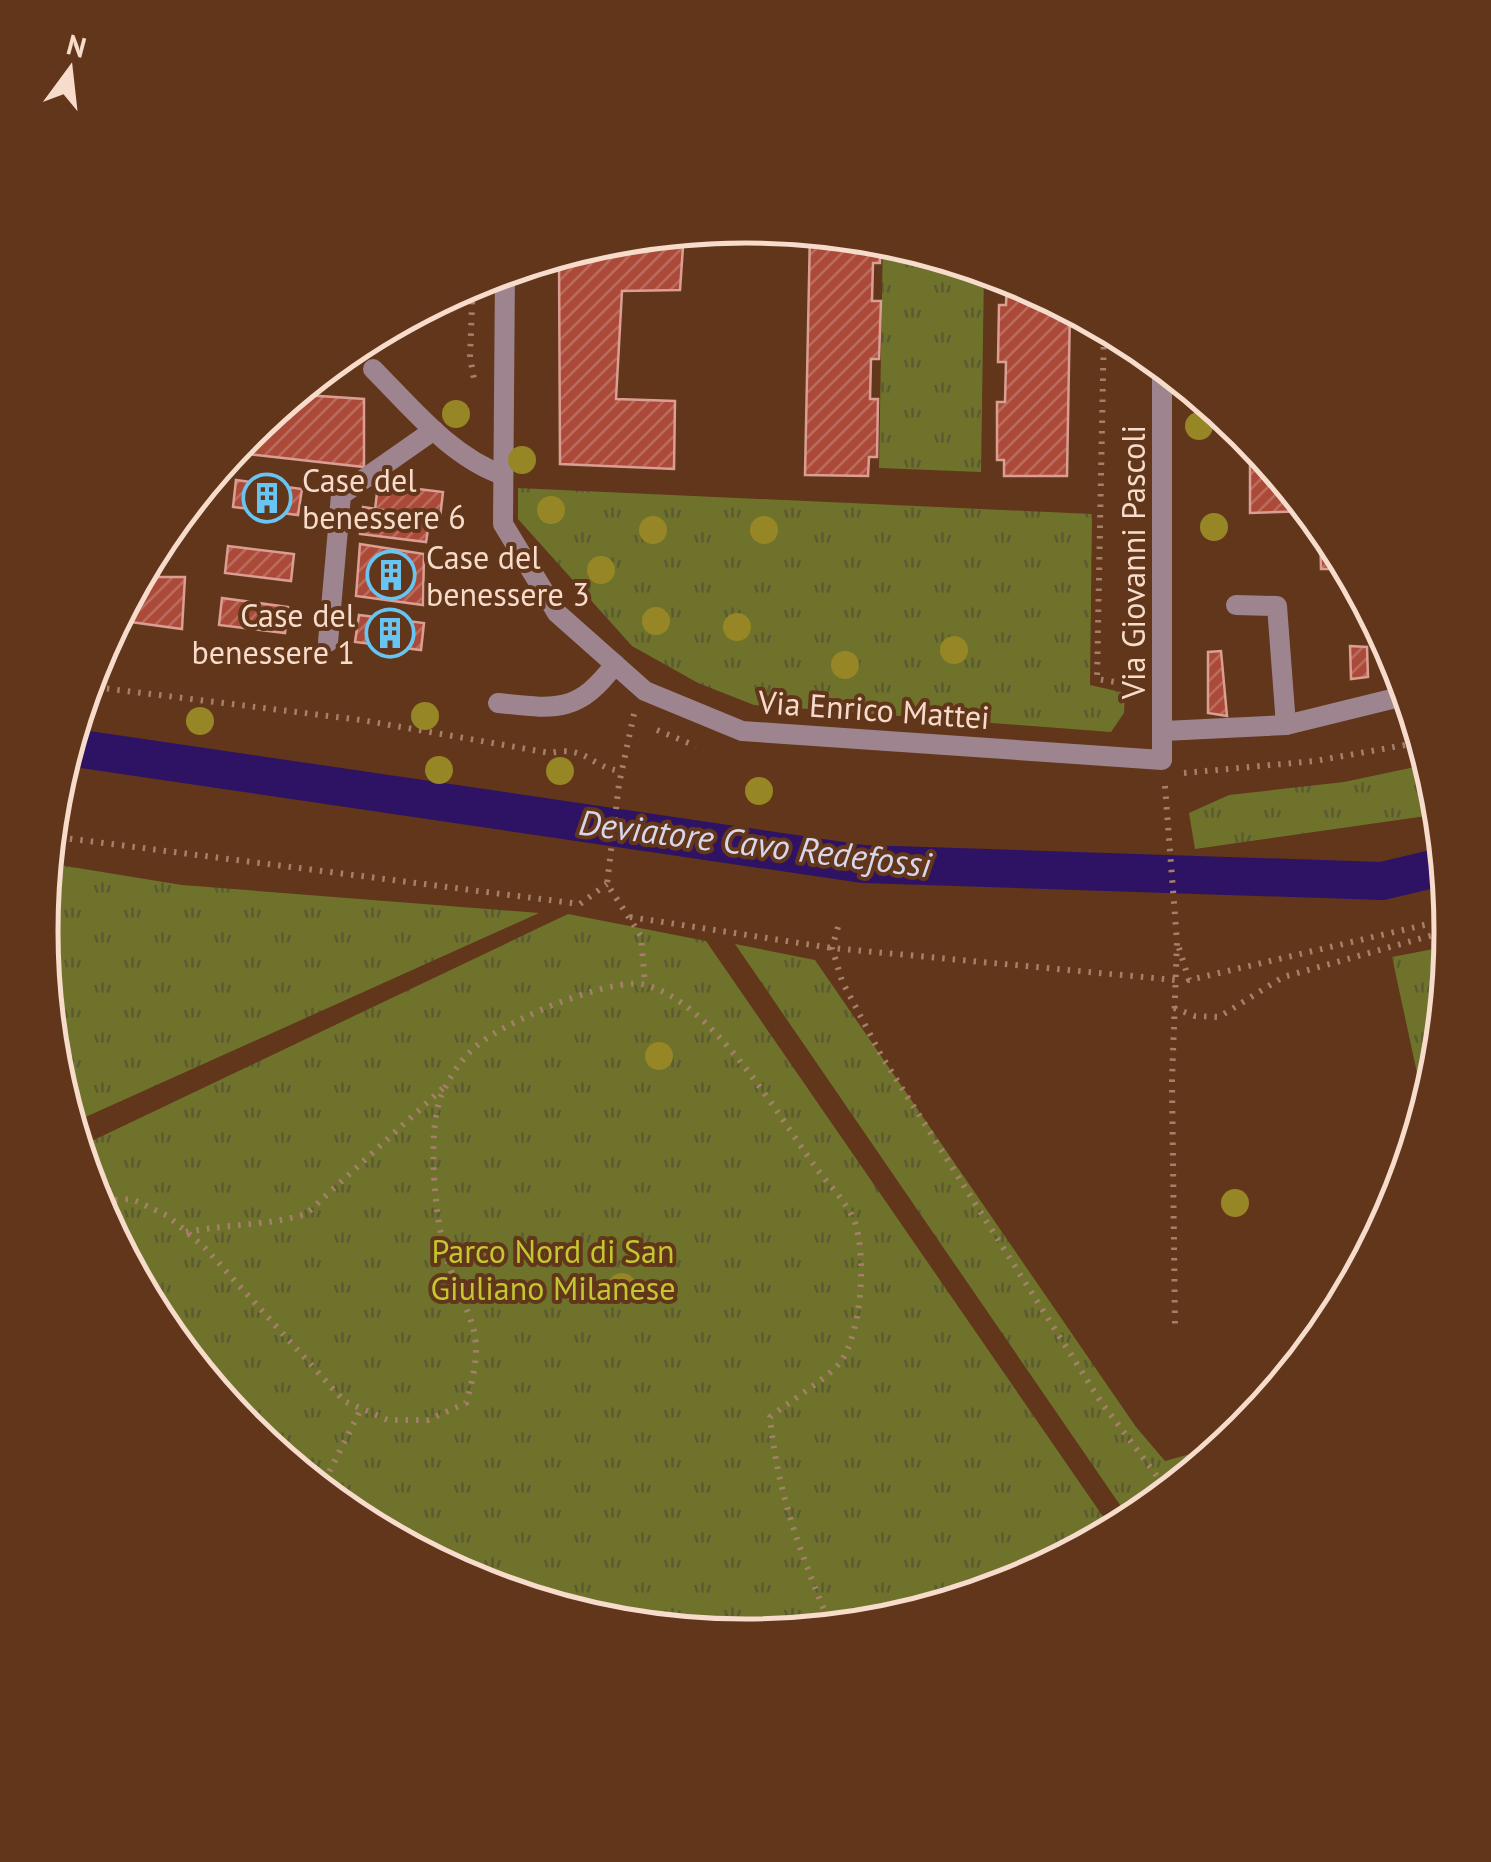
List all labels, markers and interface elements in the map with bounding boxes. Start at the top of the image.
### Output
north arrow [20,20,120,120]
text: N [63,25,90,66]
street label: Via Giovanni Pascoli [1112,425,1154,700]
place label: Case del benessere 6 [302,459,466,538]
building icon: Case del benessere 6 [241,472,293,524]
place label: Case del benessere 3 [426,536,590,615]
building icon: Case del benessere 3 [365,549,417,601]
place label: Case del benessere 1 [191,594,356,673]
building icon: Case del benessere 1 [364,607,416,659]
street label: Via Enrico Mattei [756,680,991,738]
water label: Deviatore Cavo Redefossi [576,799,935,888]
park label: Parco Nord di San Giuliano Milanese [431,1230,676,1309]

